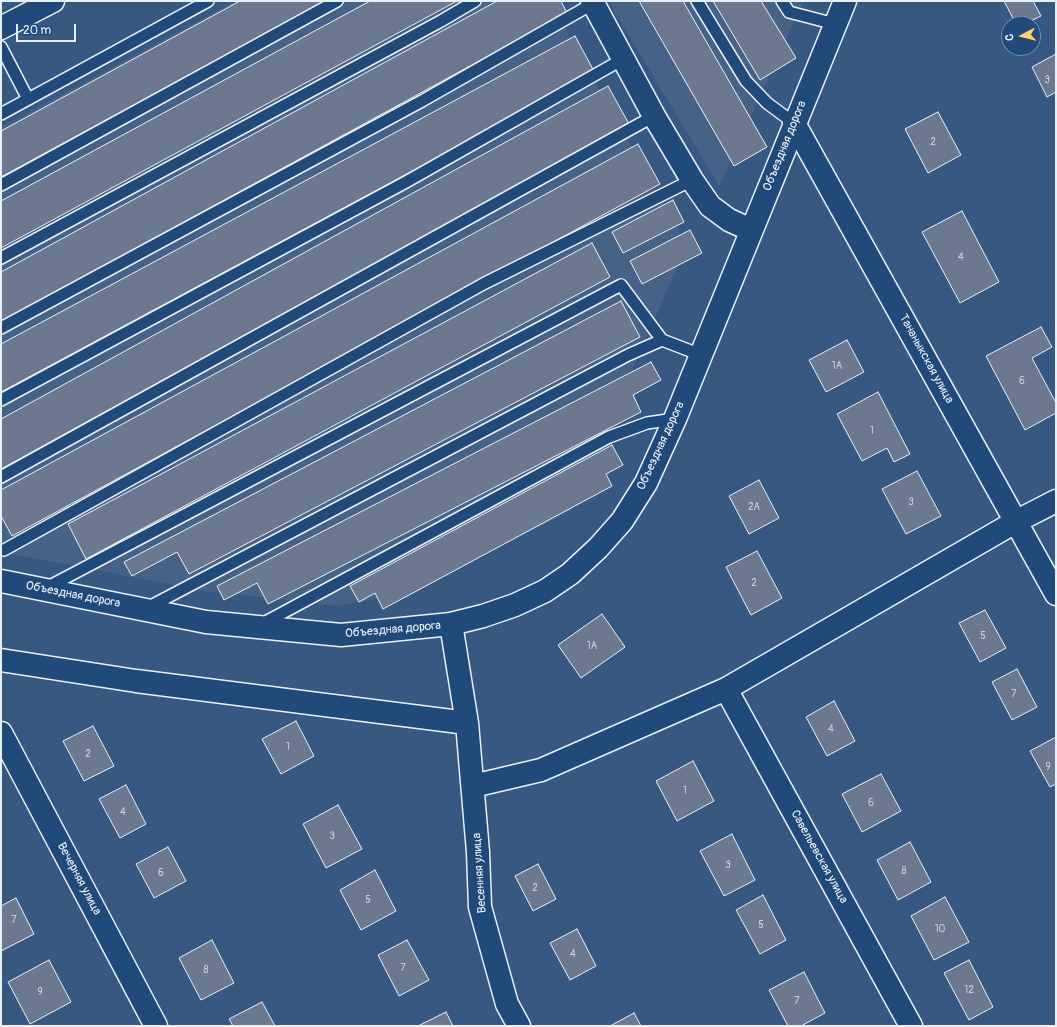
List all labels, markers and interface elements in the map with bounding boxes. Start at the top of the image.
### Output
scale bar [18,16,78,42]
north arrow [1001,16,1041,56]
text: 20 m [23,23,51,38]
text: С [1003,33,1016,42]
house number: 3 [1044,74,1050,86]
street label: Объездная дорога [760,99,810,193]
house number: 2 [930,136,936,148]
house number: 4 [958,251,964,263]
street label: Тананыкская улица [896,312,956,406]
house number: 1А [832,360,842,372]
house number: 6 [1019,375,1025,387]
street label: Объездная дорога [634,399,688,493]
house number: 1 [870,425,874,437]
house number: 3 [908,496,914,508]
house number: 2А [748,501,760,513]
house number: 2 [751,577,757,589]
street label: Объездная дорога [24,579,122,611]
street label: Объездная дорога [345,619,441,641]
house number: 5 [980,630,986,642]
house number: 1А [587,640,597,652]
house number: 7 [1011,688,1017,700]
house number: 4 [828,723,834,735]
house number: 1 [286,741,290,753]
house number: 2 [85,748,91,760]
house number: 9 [1045,761,1051,773]
house number: 1 [683,785,687,797]
house number: 6 [868,797,874,809]
house number: 4 [120,806,126,818]
street label: Савельевская улица [787,808,851,906]
house number: 3 [329,830,335,842]
street label: Весенняя улица [470,832,490,914]
street label: Вечерняя улица [54,840,104,918]
house number: 3 [725,859,731,871]
house number: 8 [901,865,907,877]
house number: 6 [158,867,164,879]
house number: 2 [532,882,538,894]
house number: 5 [365,894,371,906]
house number: 7 [11,914,17,926]
house number: 5 [758,919,764,931]
house number: 10 [935,923,945,935]
house number: 4 [570,948,576,960]
house number: 7 [400,962,406,974]
house number: 8 [203,964,209,976]
house number: 12 [964,984,974,996]
house number: 9 [37,986,43,998]
house number: 7 [794,995,800,1007]

